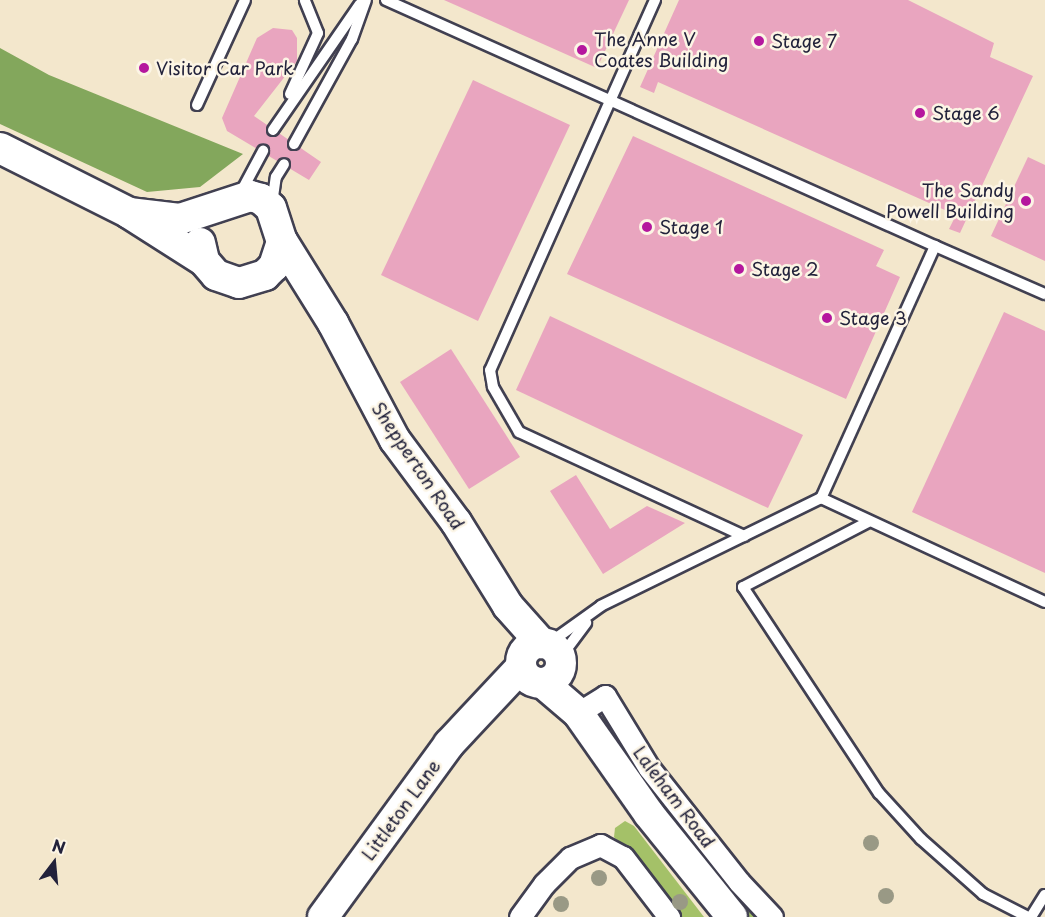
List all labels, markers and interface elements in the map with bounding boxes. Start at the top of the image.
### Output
place label: The Anne V Coates Building [594,29,729,72]
place label: Stage 7 [771,30,837,52]
marker: Stage 7 [752,34,766,48]
marker: The Anne V Coates Building [575,43,589,57]
place label: Visitor Car Park [156,57,296,79]
marker: Visitor Car Park [137,61,151,75]
place label: Stage 6 [932,102,1000,124]
marker: Stage 6 [913,106,927,120]
place label: The Sandy Powell Building [883,180,1014,222]
marker: The Sandy Powell Building [1019,194,1033,208]
place label: Stage 1 [659,216,723,238]
marker: Stage 1 [640,220,654,234]
place label: Stage 2 [751,258,820,280]
marker: Stage 2 [732,262,746,276]
place label: Stage 3 [839,307,907,329]
marker: Stage 3 [820,311,834,325]
street label: Shepperton Road [367,398,469,534]
street label: Laleham Road [629,742,719,852]
street label: Littleton Lane [357,756,445,864]
text: N [50,832,68,859]
north arrow [24,833,84,893]

